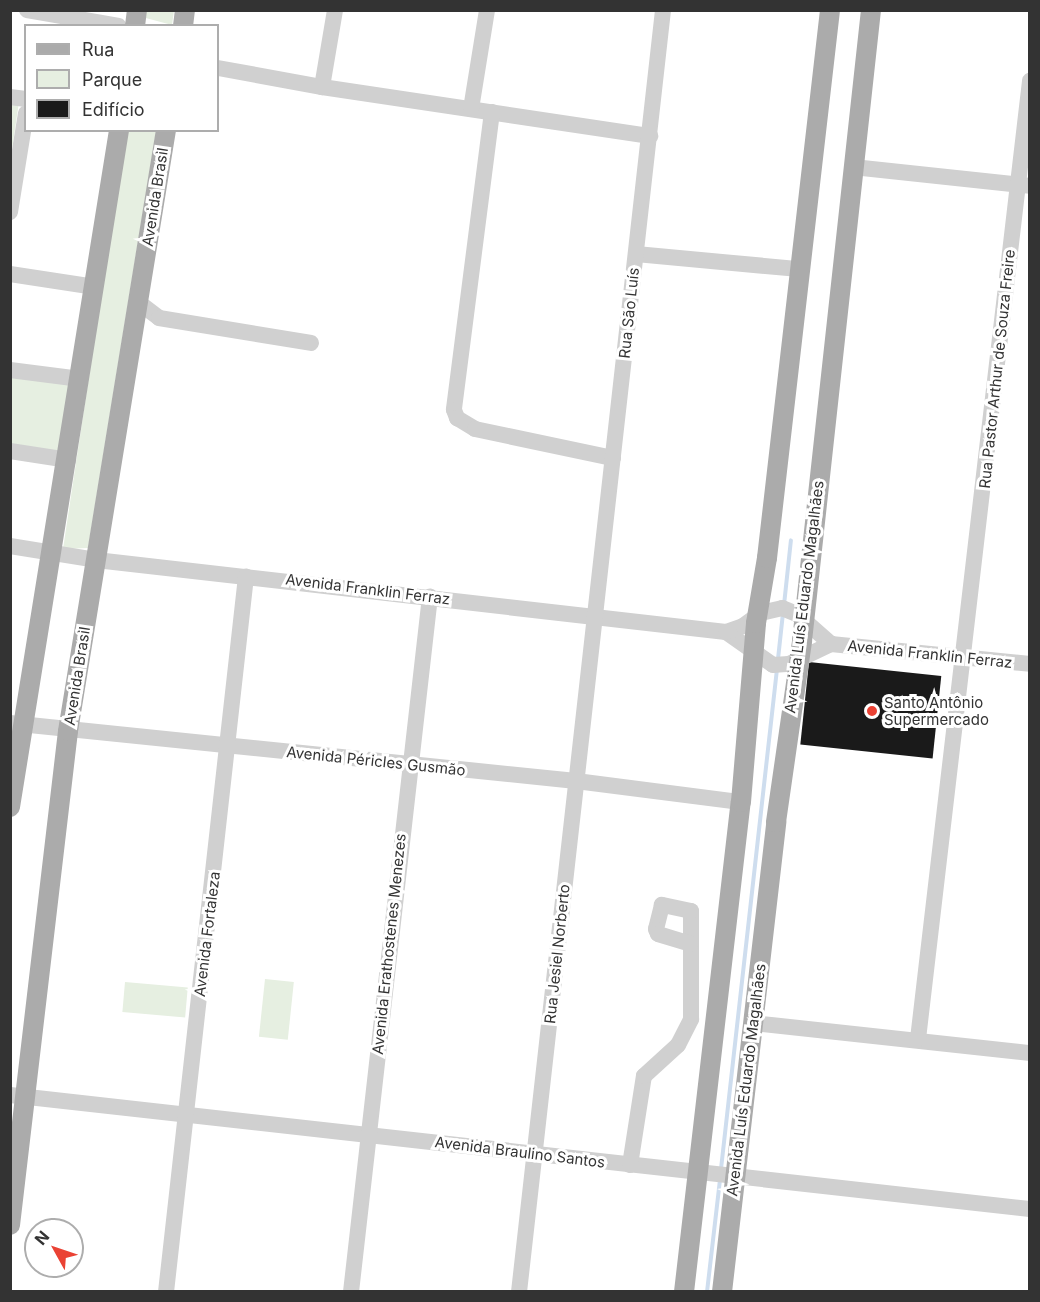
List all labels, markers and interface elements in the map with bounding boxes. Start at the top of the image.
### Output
legend [24,24,219,132]
text: Rua [82,39,114,60]
text: Parque [82,69,142,90]
text: Edifício [82,99,145,120]
street label: Avenida Brasil [138,146,172,248]
street label: Rua Pastor Arthur de Souza Freire [975,249,1019,489]
street label: Rua São Luís [615,267,643,359]
street label: Avenida Luís Eduardo Magalhães [781,480,827,714]
street label: Avenida Franklin Ferraz [285,570,451,608]
street label: Avenida Brasil [60,625,94,727]
street label: Avenida Franklin Ferraz [847,636,1013,672]
place label: Santo Antônio Supermercado [884,693,989,728]
marker: Santo Antônio Supermercado [865,704,879,718]
street label: Avenida Péricles Gusmão [286,743,466,779]
street label: Avenida Erathostenes Menezes [368,833,410,1055]
street label: Avenida Fortaleza [190,870,224,998]
street label: Rua Jesiel Norberto [541,883,573,1025]
street label: Avenida Luís Eduardo Magalhães [723,963,769,1197]
street label: Avenida Braulino Santos [434,1133,606,1171]
north arrow [24,1218,84,1278]
text: N [30,1227,53,1249]

